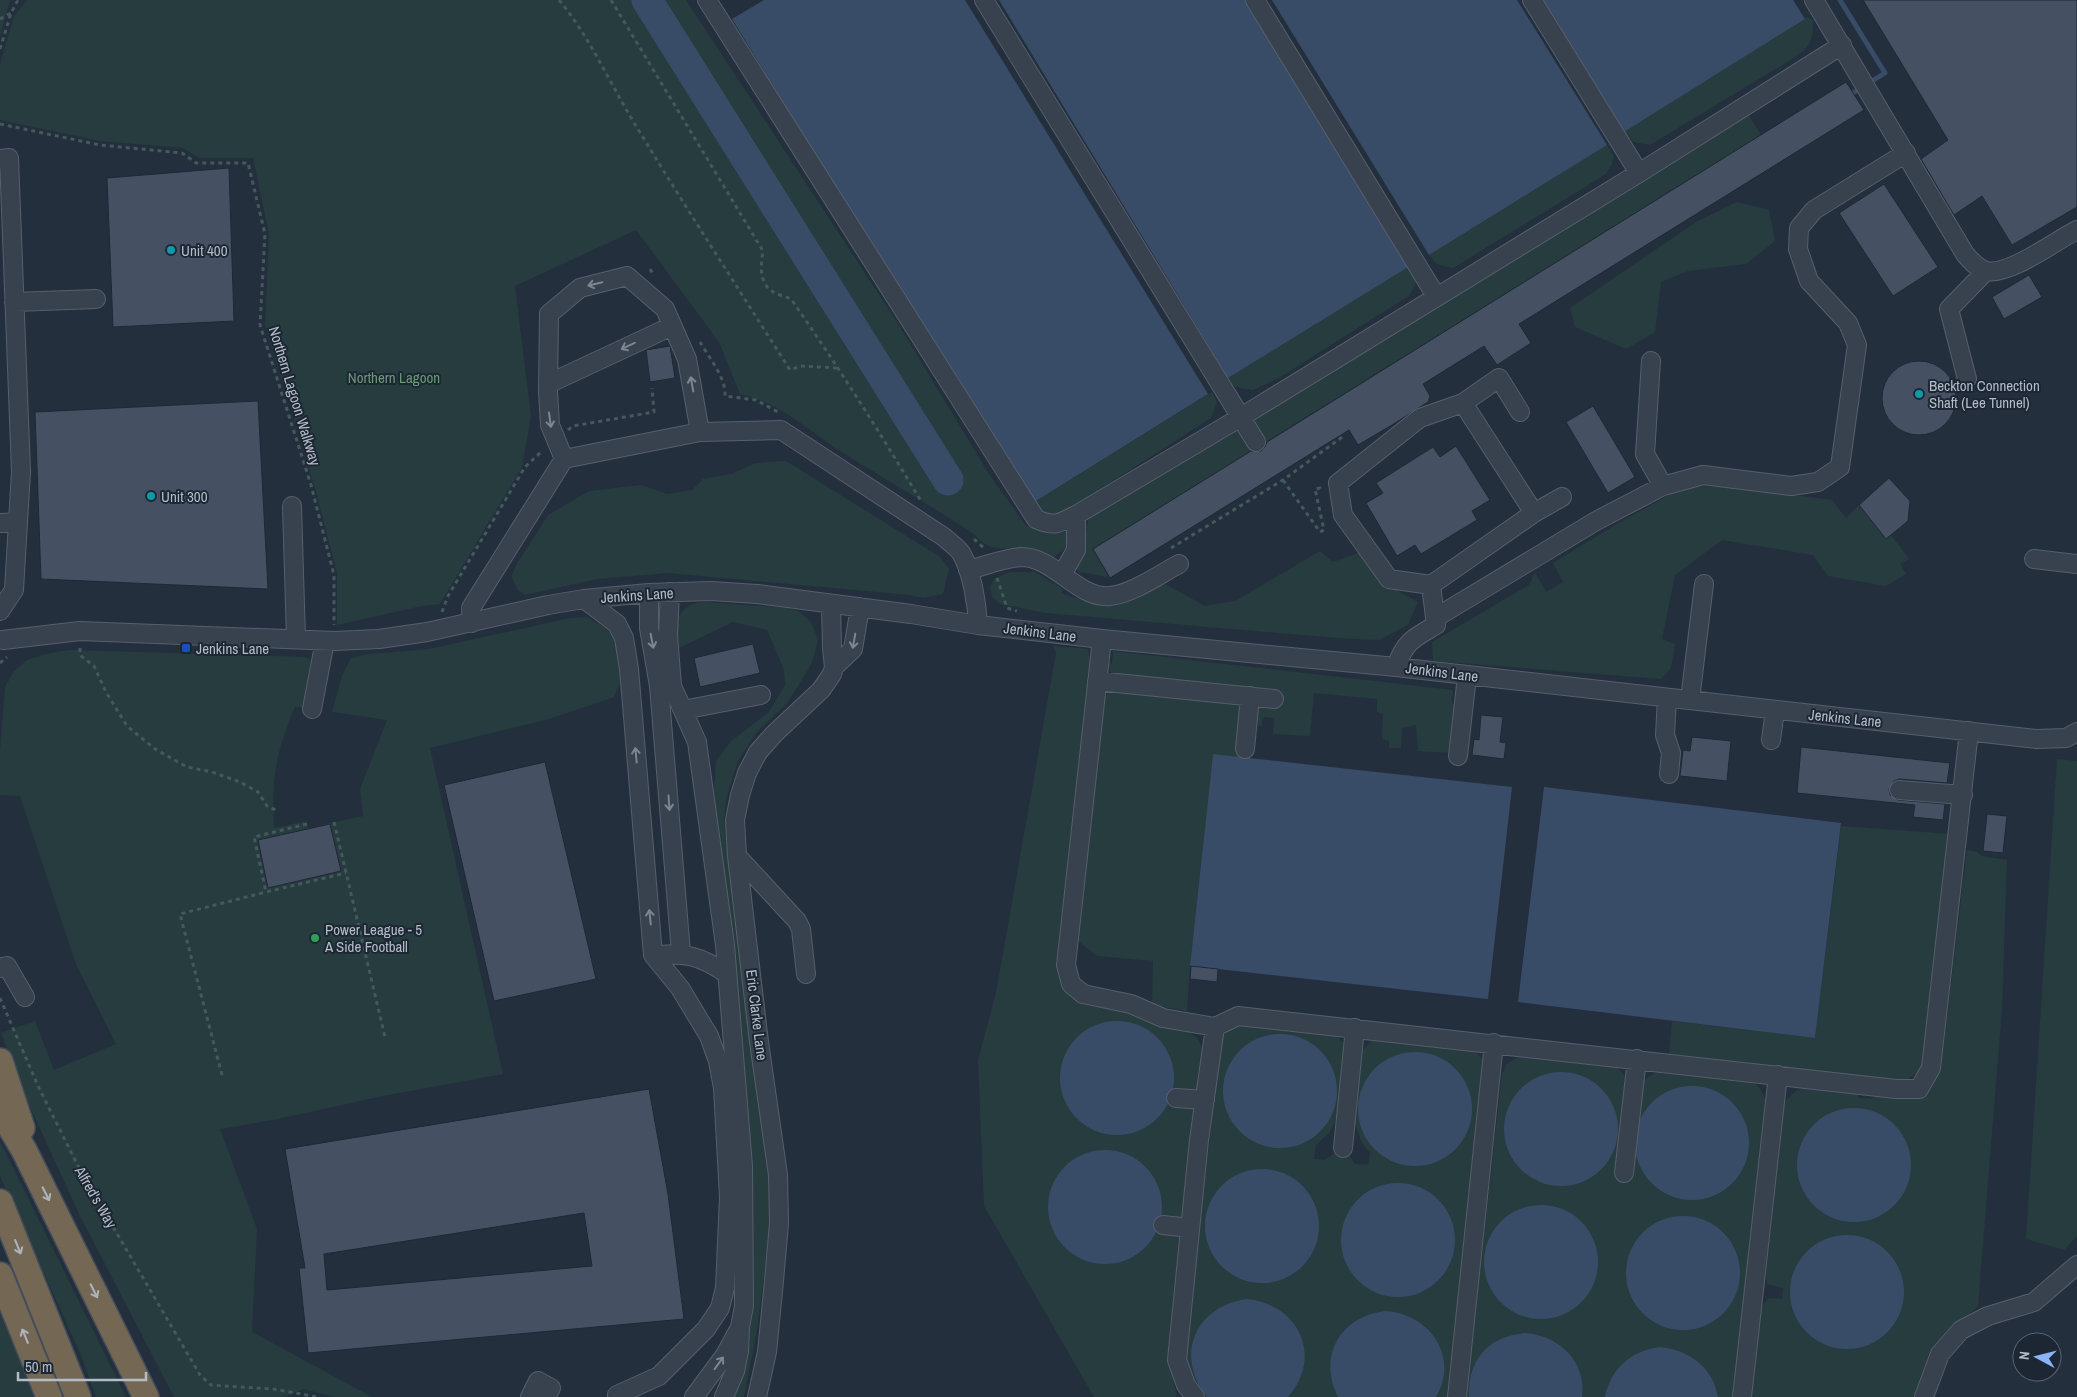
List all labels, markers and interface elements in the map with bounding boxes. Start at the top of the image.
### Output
place label: Unit 400 [181,240,228,261]
marker: Unit 400 [165,244,177,256]
one-way arrow [588,280,604,289]
street label: Northern Lagoon Walkway [264,324,326,469]
one-way arrow [621,342,636,352]
park label: Northern Lagoon [348,367,440,388]
place label: Beckton Connection Shaft (Lee Tunnel) [1929,375,2040,413]
one-way arrow [686,376,696,392]
marker: Beckton Connection Shaft (Lee Tunnel) [1913,388,1925,400]
one-way arrow [545,411,555,427]
place label: Unit 300 [161,486,208,507]
marker: Unit 300 [145,490,157,502]
street label: Jenkins Lane [600,582,674,608]
street label: Jenkins Lane [1002,617,1078,647]
one-way arrow [849,632,859,648]
one-way arrow [647,633,657,649]
place label: Jenkins Lane [196,638,269,659]
marker: Jenkins Lane [180,642,192,654]
street label: Jenkins Lane [1404,657,1480,687]
street label: Jenkins Lane [1808,704,1883,732]
one-way arrow [631,747,640,763]
one-way arrow [665,794,674,810]
one-way arrow [645,909,654,925]
place label: Power League - 5 A Side Football [324,919,422,957]
marker: Power League - 5 A Side Football [309,932,321,944]
street label: Eric Clarke Lane [741,968,773,1062]
street label: Alfred's Way [69,1161,123,1233]
one-way arrow [42,1186,51,1201]
one-way arrow [14,1239,23,1254]
one-way arrow [90,1283,99,1298]
one-way arrow [19,1328,28,1343]
north arrow [2012,1332,2062,1382]
scale bar [18,1350,145,1382]
text: N [2015,1350,2034,1361]
text: 50 m [25,1356,52,1377]
one-way arrow [714,1356,724,1370]

